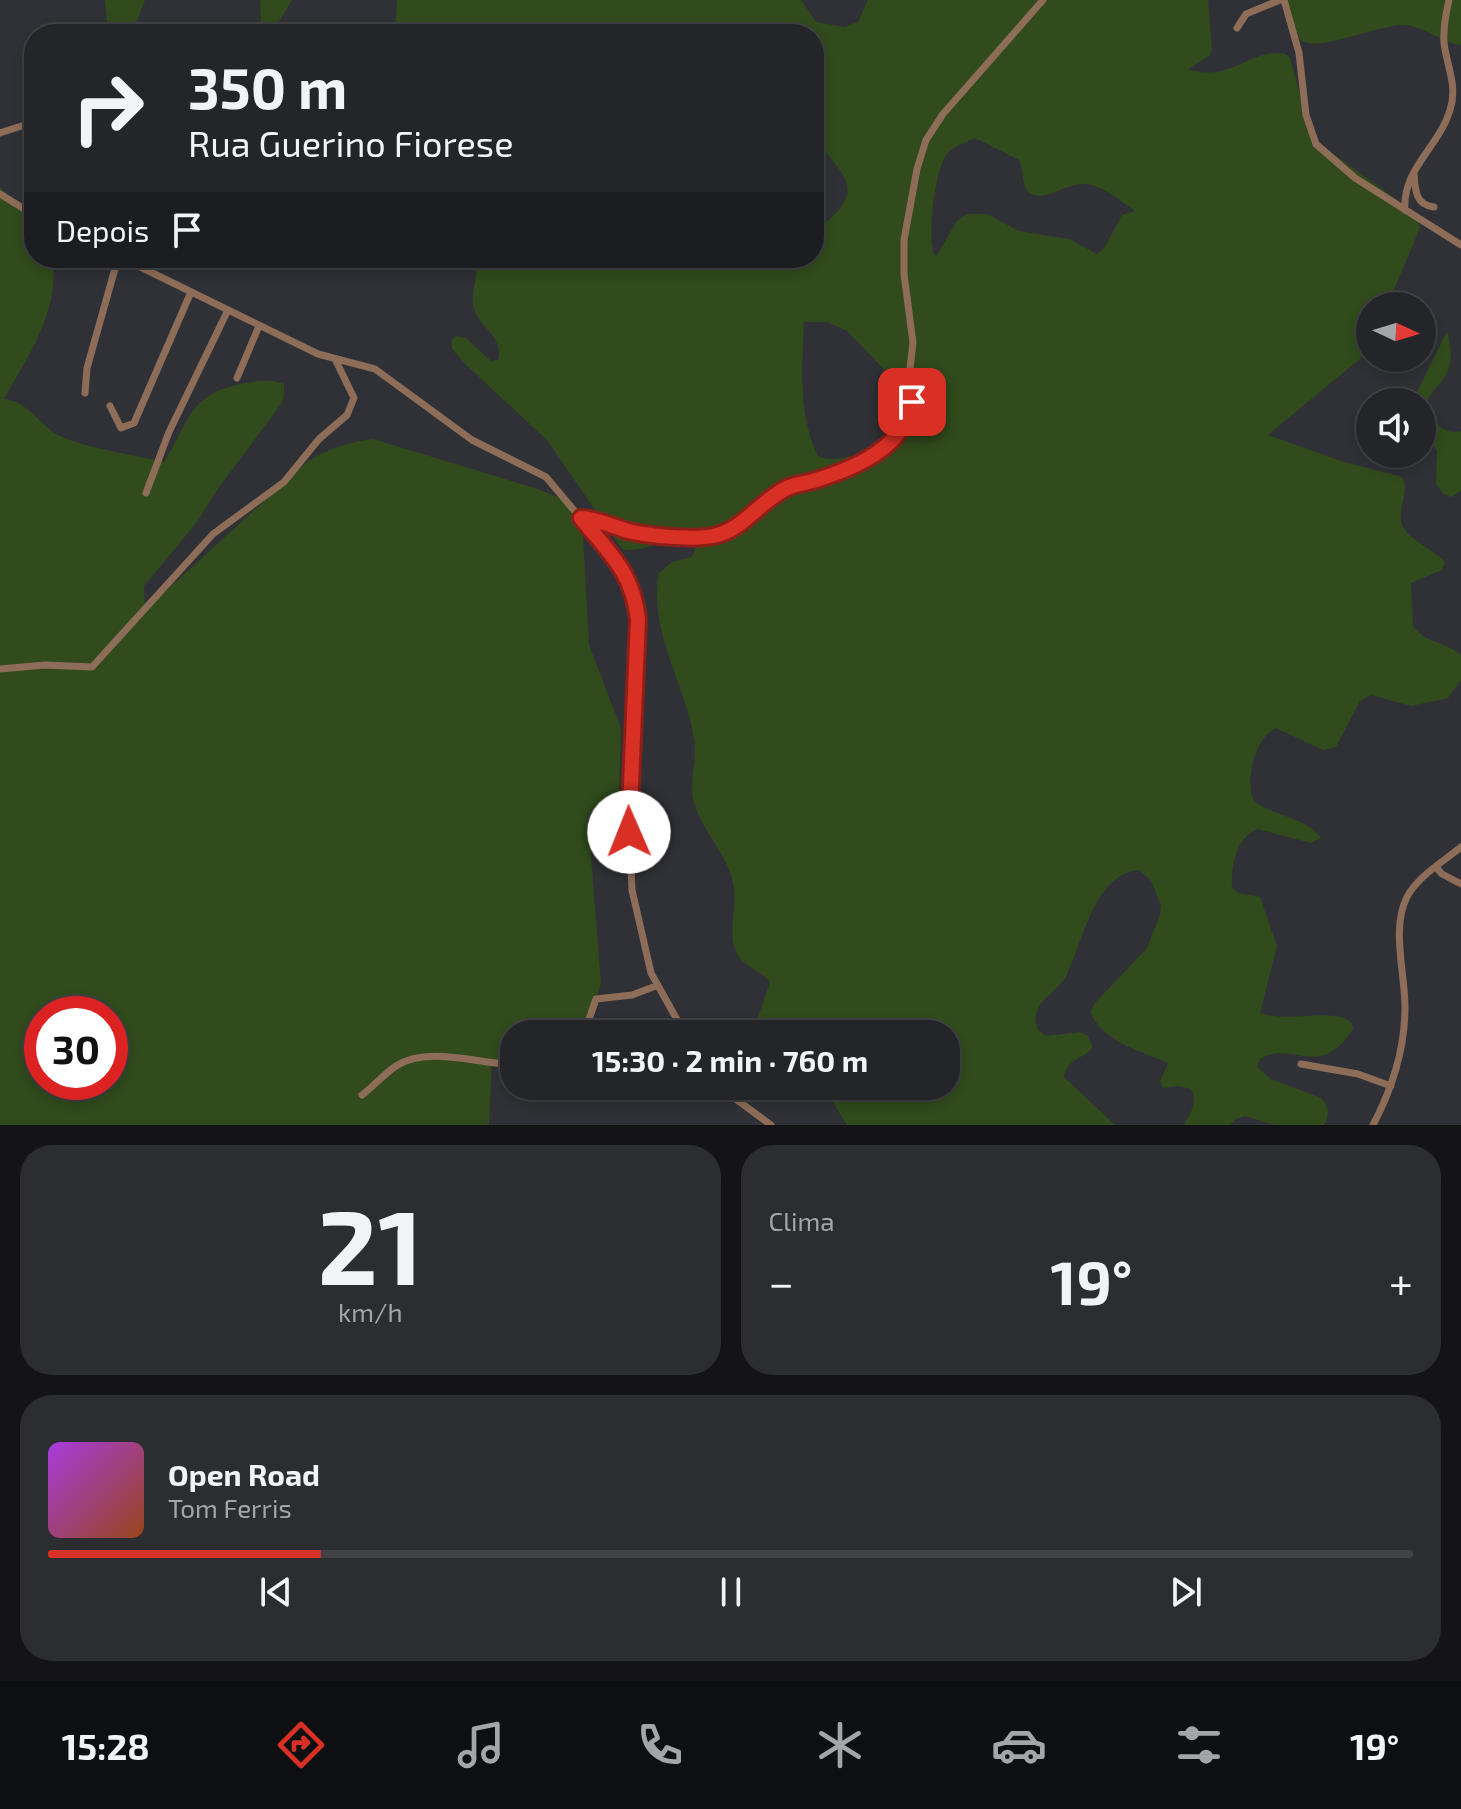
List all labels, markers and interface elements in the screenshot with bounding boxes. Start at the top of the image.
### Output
text: 350 m [188,53,347,120]
icon: right [56,56,160,160]
text: Rua Guerino Fiorese [188,121,513,164]
icon: arrive [165,208,209,252]
text: Depois [56,212,149,248]
north arrow [1356,292,1436,372]
map controls [1356,292,1436,468]
pin [878,368,946,436]
icon: arrive [890,380,934,424]
button: sound [1356,388,1436,468]
position arrow [587,790,671,874]
speed limit sign: 30 [24,996,128,1100]
text: 15:30 · 2 min · 760 m [592,1042,868,1078]
text: 21 [318,1181,423,1306]
text: Clima [769,1205,835,1236]
text: 19° [1051,1245,1132,1317]
text: − [769,1255,794,1308]
text: + [1389,1255,1413,1308]
text: km/h [338,1296,403,1327]
text: Open Road [168,1456,320,1492]
text: Tom Ferris [168,1492,292,1523]
icon: previous [254,1570,298,1614]
icon: pause [709,1570,753,1614]
icon: next [1164,1570,1208,1614]
icon: directions [273,1717,329,1773]
icon: music [453,1717,509,1773]
icon: phone [632,1717,688,1773]
icon: climate [812,1717,868,1773]
icon: car [991,1717,1047,1773]
icon: filters [1171,1717,1227,1773]
text: 15:28 [62,1724,150,1767]
text: 19° [1350,1724,1399,1767]

